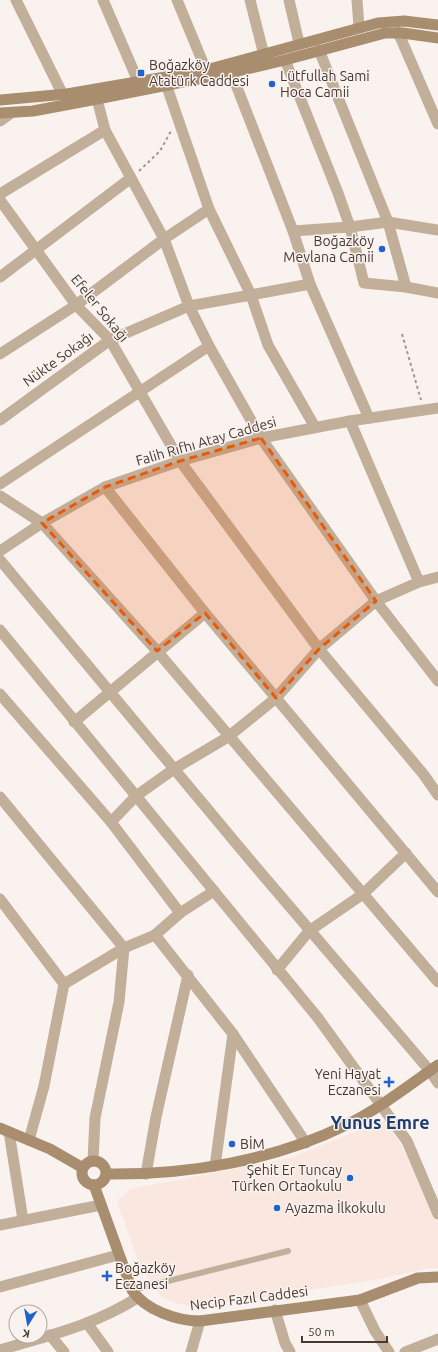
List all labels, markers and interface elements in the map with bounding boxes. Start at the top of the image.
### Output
place label: Boğazköy Atatürk Caddesi [149,57,249,89]
marker: Boğazköy Atatürk Caddesi [136,68,146,78]
place label: Lütfullah Sami Hoca Camii [280,68,370,100]
marker: Lütfullah Sami Hoca Camii [267,79,277,89]
place label: Boğazköy Mevlana Camii [283,233,374,265]
marker: Boğazköy Mevlana Camii [377,244,387,254]
street label: Efeler Sokağı [68,271,132,345]
street label: Nükte Sokağı [20,328,96,390]
street label: Falih Rıfhı Atay Caddesi [134,413,278,469]
place label: Yeni Hayat Eczanesi [315,1066,381,1098]
marker: Yeni Hayat Eczanesi [384,1077,394,1087]
district label: Yunus Emre [330,1112,430,1132]
place label: BİM [240,1136,265,1152]
marker: BİM [227,1139,237,1149]
place label: Şehit Er Tuncay Türken Ortaokulu [232,1162,342,1194]
marker: Şehit Er Tuncay Türken Ortaokulu [345,1173,355,1183]
place label: Ayazma İlkokulu [285,1200,386,1216]
marker: Ayazma İlkokulu [272,1203,282,1213]
place label: Boğazköy Eczanesi [115,1260,176,1292]
marker: Boğazköy Eczanesi [102,1271,112,1281]
street label: Necip Fazıl Caddesi [189,1283,309,1313]
north arrow [8,1304,48,1344]
scale bar [302,1318,387,1344]
text: 50 m [308,1325,335,1338]
text: K [21,1327,31,1340]

